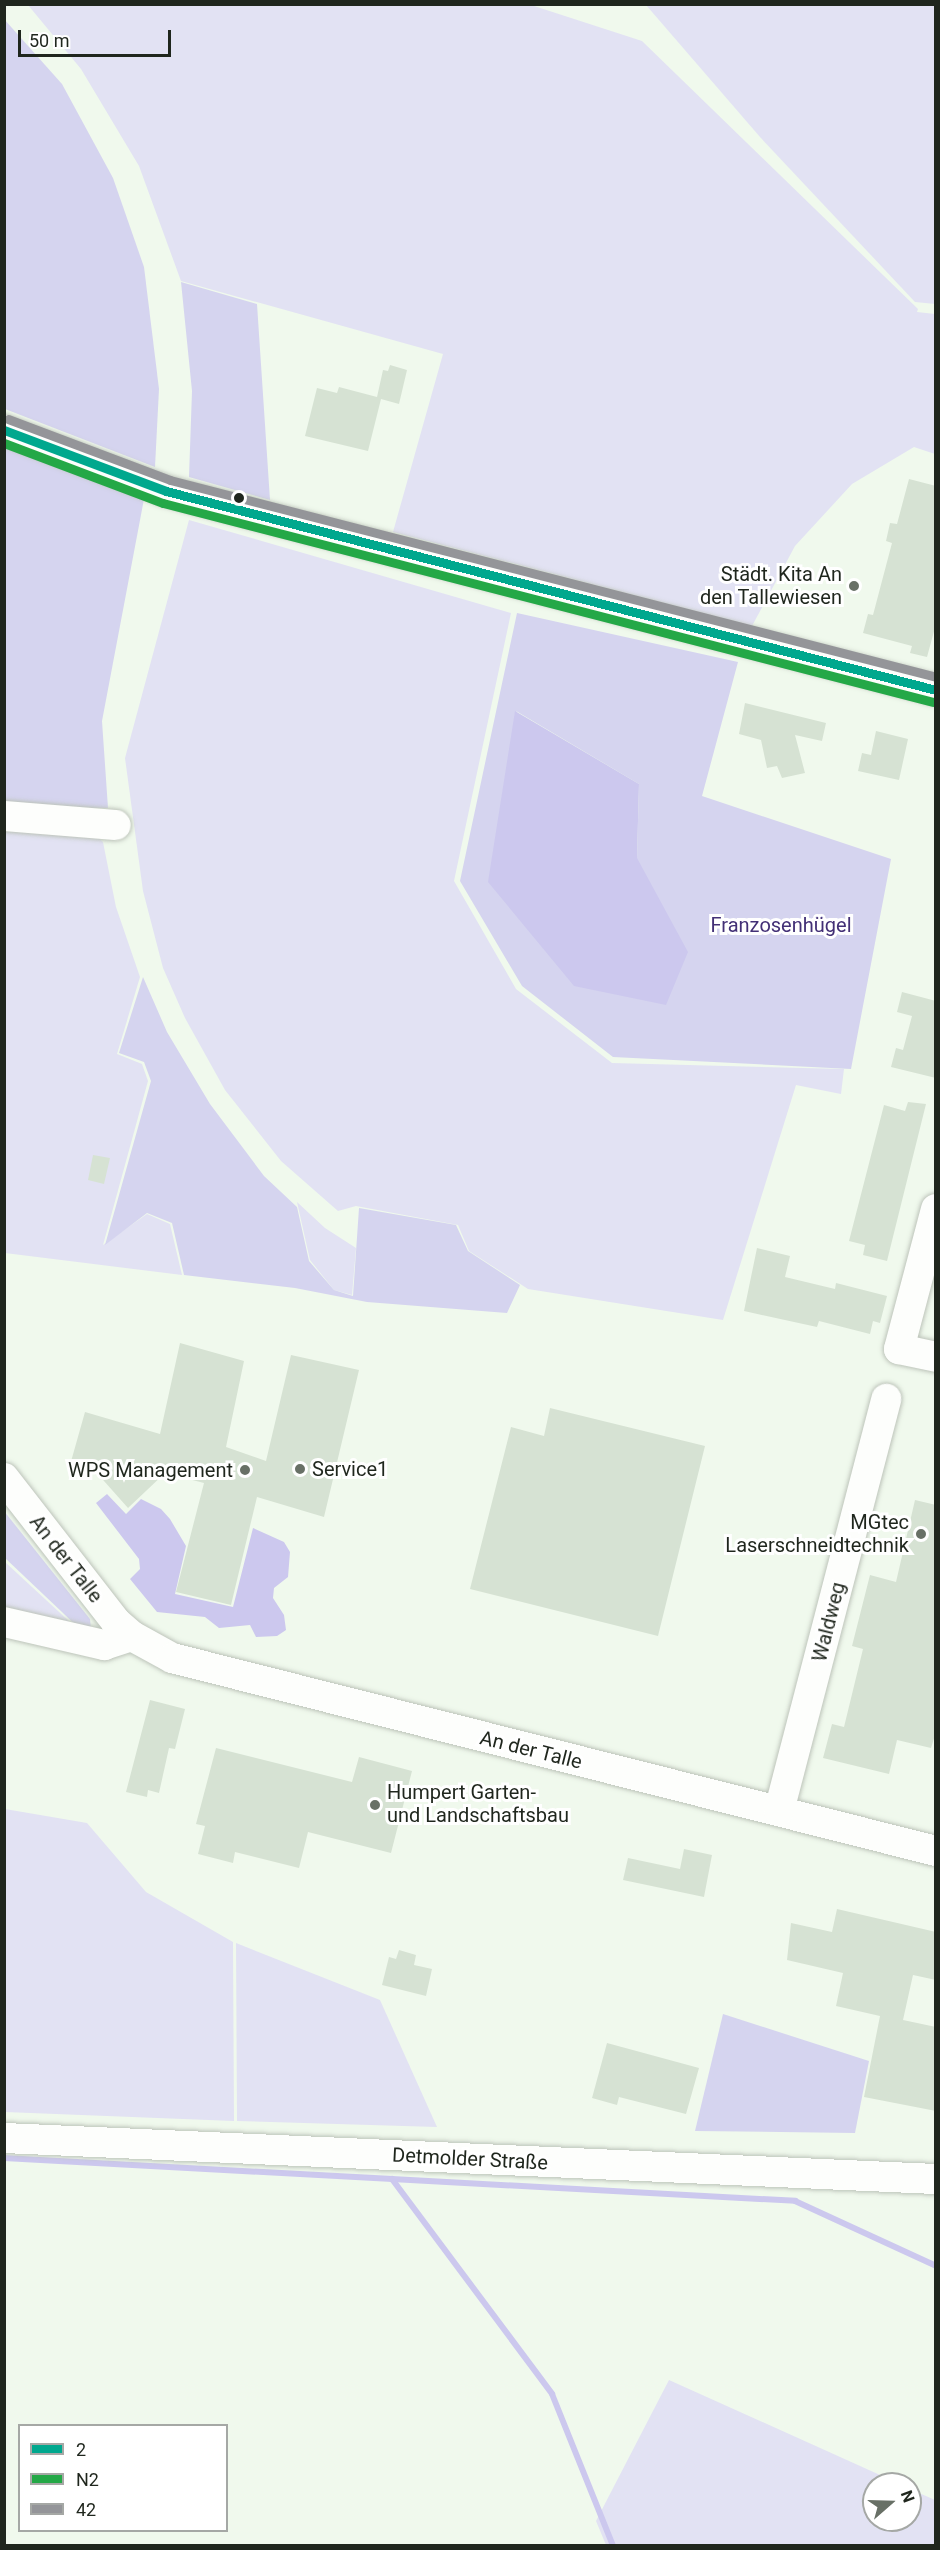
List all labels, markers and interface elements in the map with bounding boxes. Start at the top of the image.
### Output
scale bar [21,18,174,56]
text: 50 m [29,30,69,51]
unlabelled marker [233,492,245,504]
place label: Städt. Kita An den Tallewiesen [700,562,842,609]
marker: Städt. Kita An den Tallewiesen [847,579,861,593]
park label: Franzosenhügel [711,913,851,937]
place label: Service1 [312,1457,388,1481]
place label: WPS Management [68,1458,233,1482]
marker: Service1 [293,1462,307,1476]
marker: WPS Management [238,1463,252,1477]
street label: An der Talle [24,1510,108,1608]
place label: MGtec Laserschneidtechnik [725,1510,909,1557]
marker: MGtec Laserschneidtechnik [914,1527,928,1541]
street label: Waldweg [808,1580,850,1664]
street label: An der Talle [477,1726,585,1774]
place label: Humpert Garten- und Landschaftsbau [387,1781,569,1828]
marker: Humpert Garten- und Landschaftsbau [368,1798,382,1812]
street label: Detmolder Straße [392,2143,548,2175]
legend [18,2424,228,2532]
text: 2 [76,2439,86,2460]
text: N2 [76,2469,99,2490]
north arrow [862,2472,922,2532]
text: N [897,2488,918,2505]
text: 42 [76,2499,96,2520]

